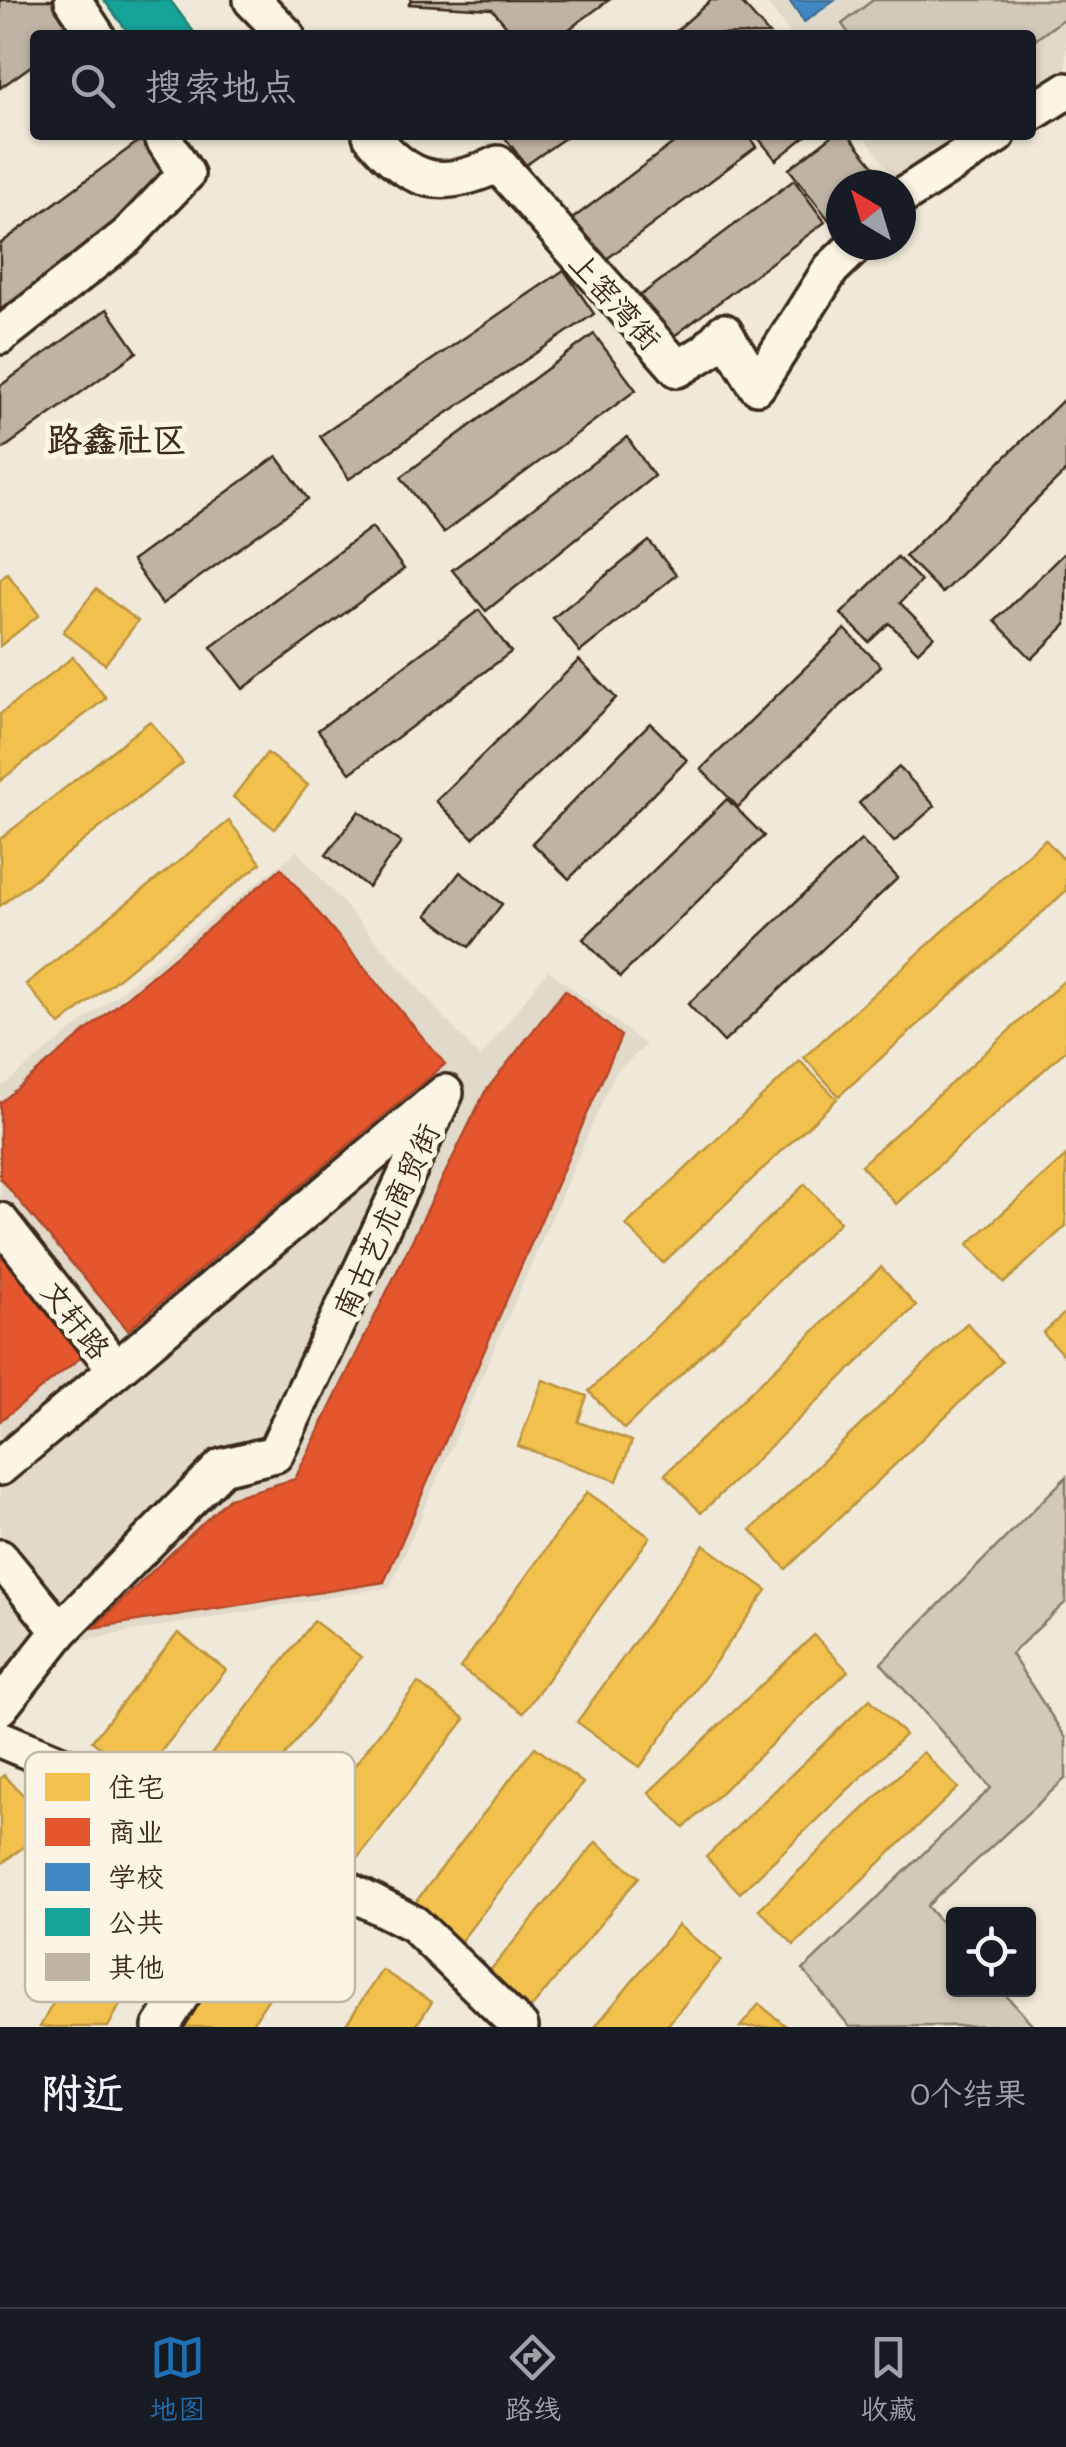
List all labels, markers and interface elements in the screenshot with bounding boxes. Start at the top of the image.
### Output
search box [30,30,1036,140]
icon: search [65,58,120,113]
text: 搜索地点 [145,60,297,110]
north arrow [826,170,916,260]
street label: 上窑湾街 [561,242,671,358]
district label: 路鑫社区 [47,415,187,461]
street label: 南古艺术商贸街 [322,1116,448,1324]
street label: 文轩路 [34,1271,120,1367]
legend [25,1752,355,2002]
text: 住宅 [108,1768,164,1804]
text: 商业 [108,1813,164,1849]
text: 学校 [108,1858,164,1894]
text: 公共 [108,1903,164,1939]
map controls [946,1907,1036,1997]
button: locate [946,1907,1036,1997]
text: 其他 [108,1948,164,1984]
text: 附近 [40,2064,124,2119]
text: 0个结果 [910,2071,1026,2113]
tab: 地图 [150,2330,206,2427]
tab: 路线 [505,2330,561,2427]
tab: 收藏 [860,2330,916,2427]

